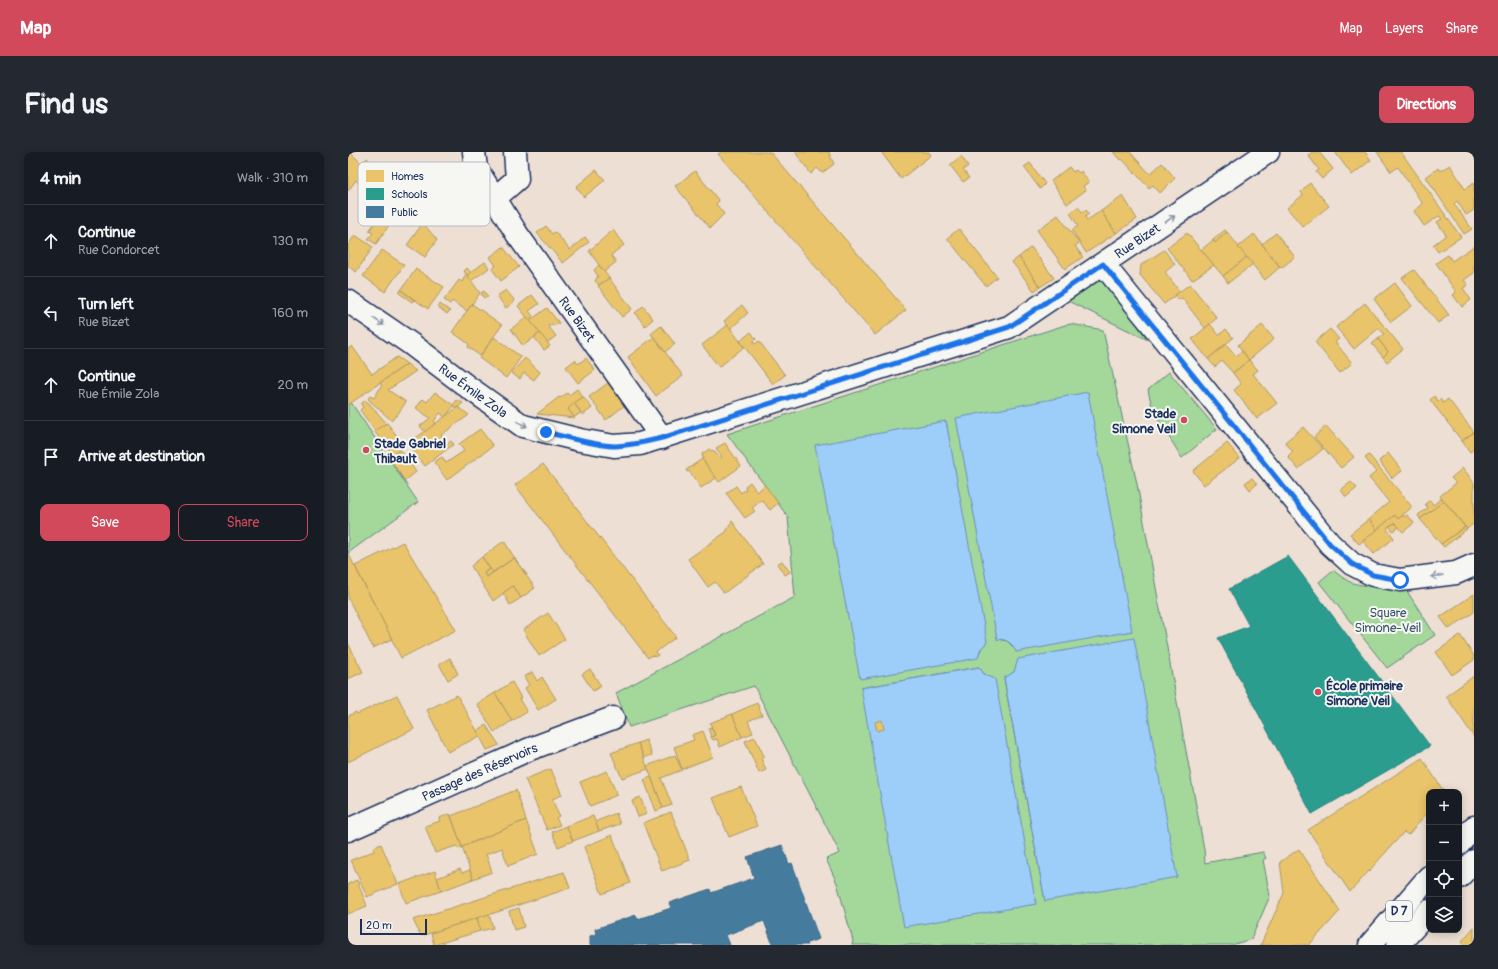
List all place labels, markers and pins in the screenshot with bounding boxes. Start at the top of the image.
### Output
place label: Stade Simone Veil [1112,406,1177,437]
marker: Stade Simone Veil [1179,415,1189,425]
place label: Stade Gabriel Thibault [373,436,446,467]
marker: Stade Gabriel Thibault [361,445,371,455]
place label: École primaire Simone Veil [1326,678,1403,709]
marker: École primaire Simone Veil [1313,687,1323,697]

